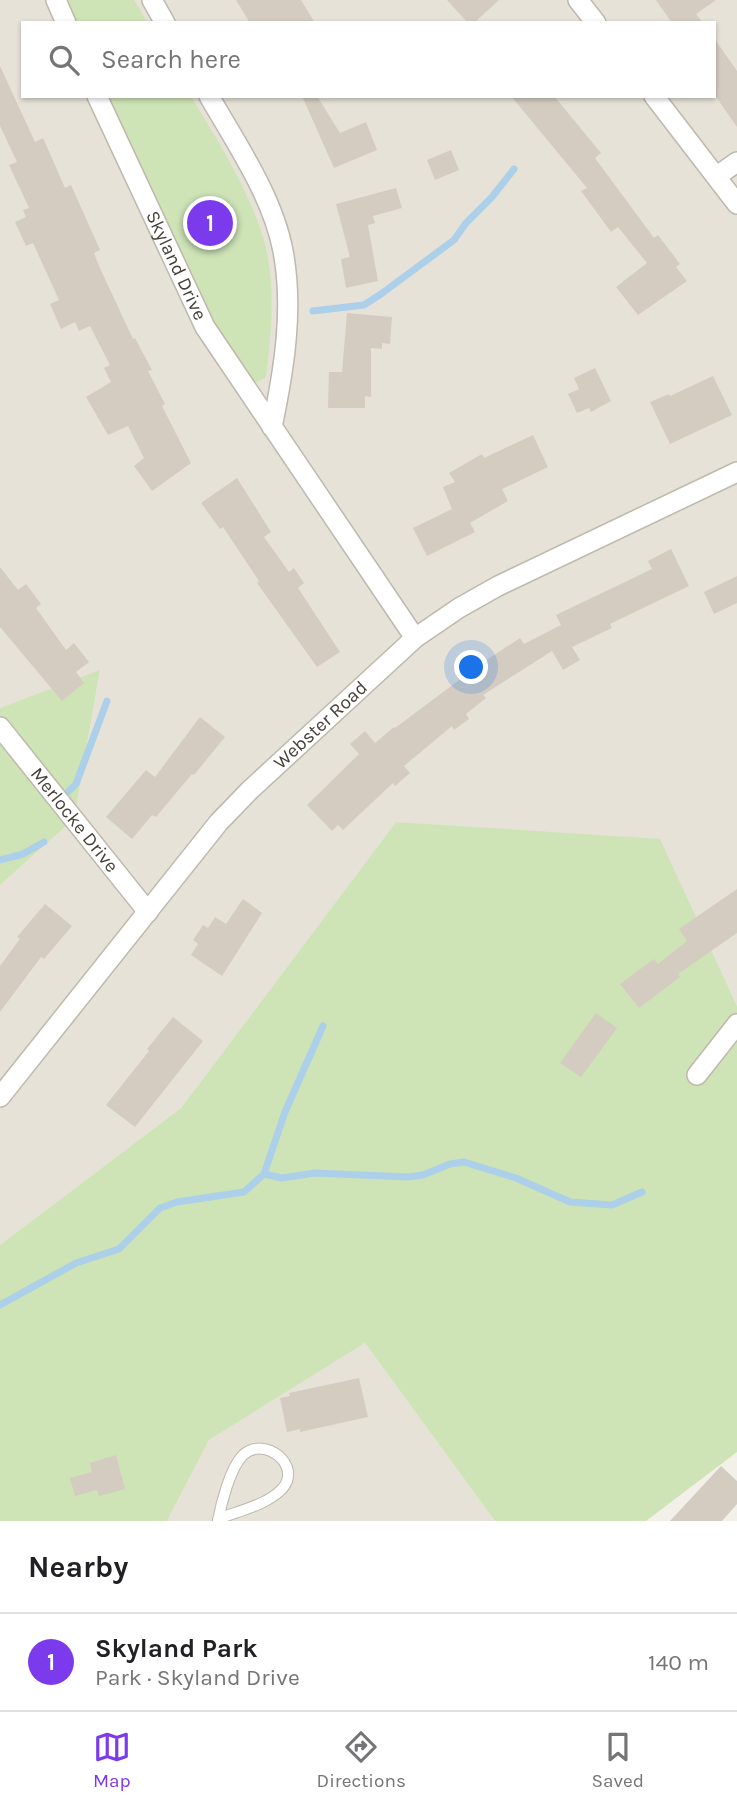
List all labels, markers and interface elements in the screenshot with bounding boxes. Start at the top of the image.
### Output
search box [21,21,716,98]
icon: search [45,41,83,79]
text: Search here [101,44,241,75]
pin: 1 [187,197,233,249]
street label: Skyland Drive [141,207,211,324]
your location [454,650,488,684]
street label: Webster Road [269,676,372,774]
street label: Merlocke Drive [26,763,123,877]
text: Nearby [28,1549,128,1585]
text: Skyland Park [95,1633,258,1664]
text: 1 [47,1649,55,1676]
text: 140 m [648,1649,709,1676]
text: Park · Skyland Drive [95,1664,300,1691]
tab: Map [93,1728,131,1792]
tab: Directions [317,1728,406,1792]
tab: Saved [592,1728,644,1792]

